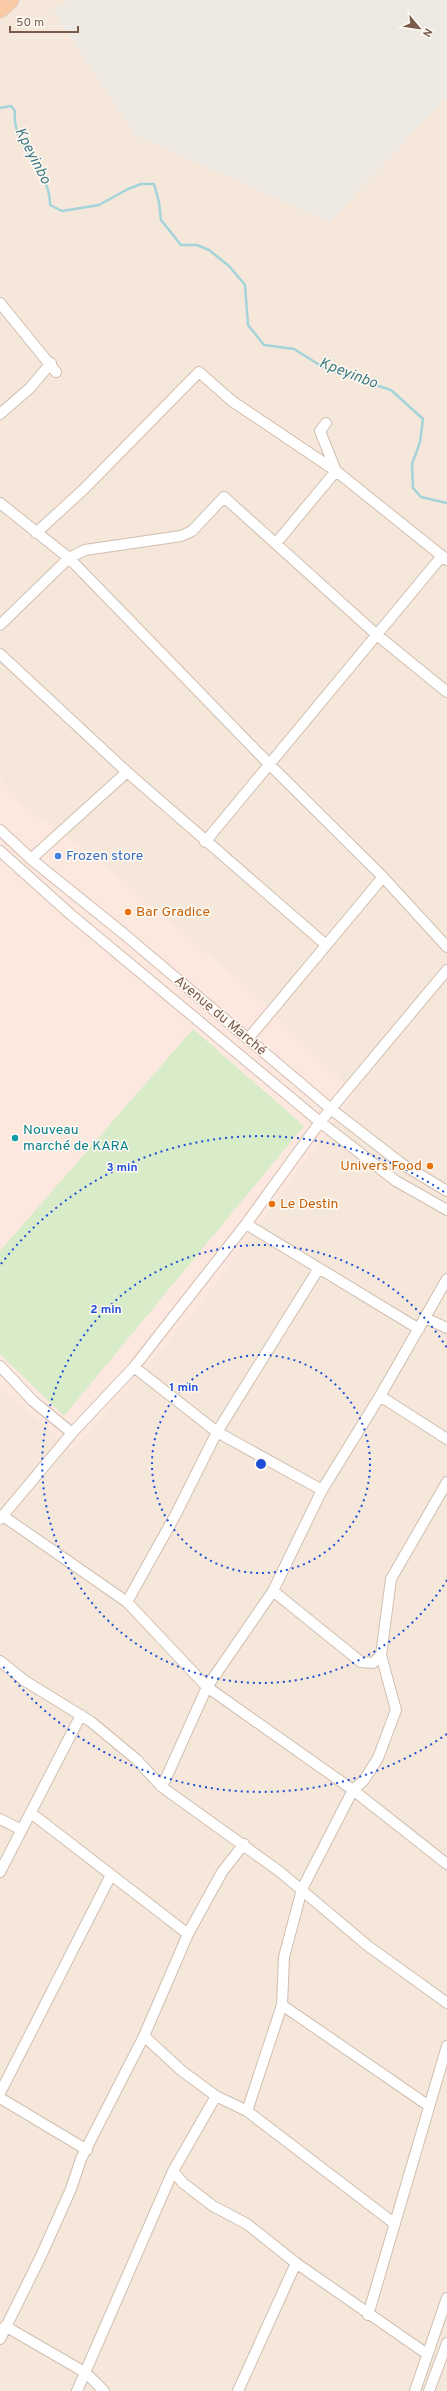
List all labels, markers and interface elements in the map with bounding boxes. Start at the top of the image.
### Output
scale bar [10,8,78,34]
north arrow [399,8,439,48]
text: 50 m [16,15,44,31]
text: N [419,26,435,39]
water label: Kpeyinbo [10,124,54,188]
water label: Kpeyinbo [316,354,380,394]
place label: Frozen store [66,848,143,865]
marker: Frozen store [53,851,63,861]
place label: Bar Gradice [136,904,210,921]
marker: Bar Gradice [123,907,133,917]
street label: Avenue du Marché [170,972,270,1060]
place label: Nouveau marché de KARA [23,1122,129,1155]
marker: Nouveau marché de KARA [10,1133,20,1143]
place label: Univers Food [340,1158,422,1175]
text: 3 min [106,1160,138,1176]
marker: Univers Food [425,1161,435,1171]
place label: Le Destin [280,1196,338,1213]
marker: Le Destin [267,1199,277,1209]
text: 2 min [90,1302,122,1318]
text: 1 min [170,1380,198,1396]
centre of rings [254,1457,268,1471]

